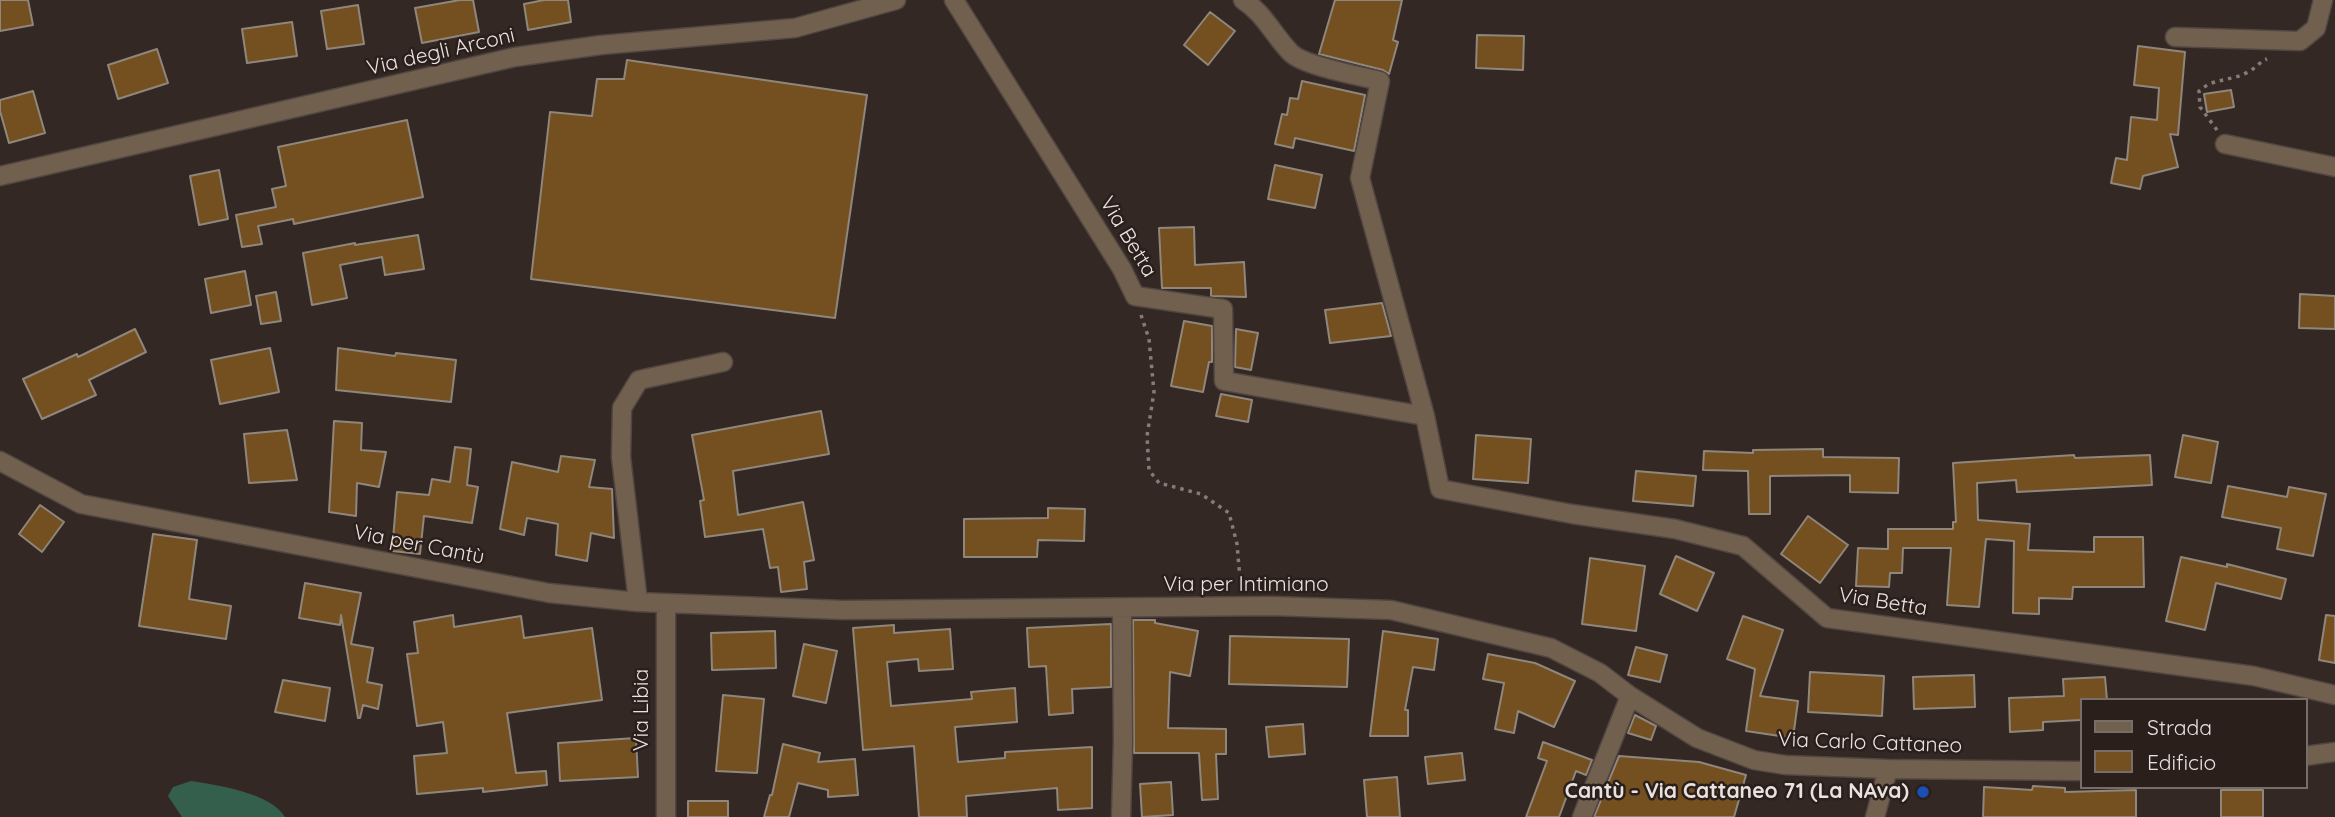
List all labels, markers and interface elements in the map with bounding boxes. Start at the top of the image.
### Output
street label: Via degli Arconi [365,23,517,81]
street label: Via Betta [1094,192,1162,282]
street label: Via per Cantù [351,520,487,570]
street label: Via per Intimiano [1163,572,1329,598]
street label: Via Betta [1837,583,1929,621]
street label: Via Libia [629,669,655,751]
legend [2080,698,2307,789]
text: Strada [2147,714,2212,740]
street label: Via Carlo Cattaneo [1777,727,1963,759]
text: Edificio [2147,749,2216,775]
place label: Cantù - Via Cattaneo 71 (La NAva) [1565,779,1909,805]
marker: Cantù - Via Cattaneo 71 (La NAva) [1915,784,1931,800]

